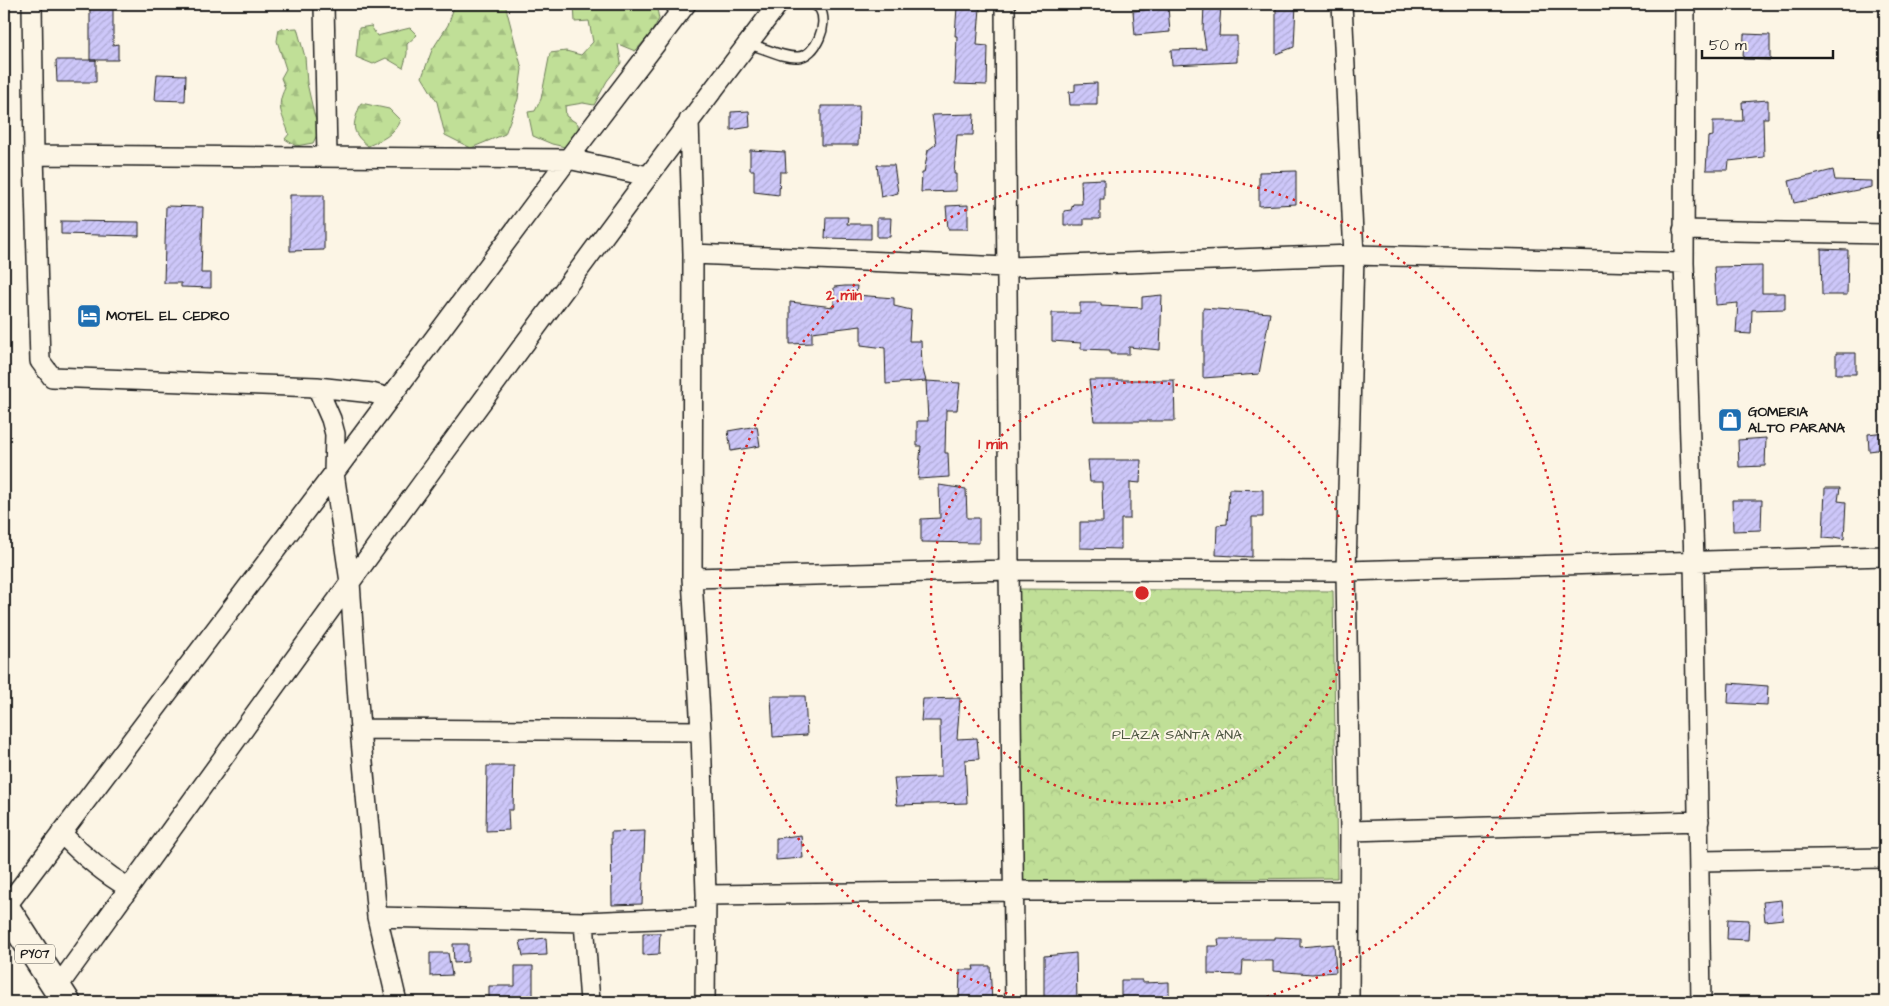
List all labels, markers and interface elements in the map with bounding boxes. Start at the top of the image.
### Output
scale bar [1702,28,1833,60]
text: 50 m [1709,35,1747,56]
text: 2 min [825,285,863,306]
hotel icon: MOTEL EL CEDRO [76,303,102,329]
place label: MOTEL EL CEDRO [106,306,230,326]
place label: GOMERIA ALTO PARANA [1748,402,1846,438]
shop icon: GOMERIA ALTO PARANA [1717,407,1743,433]
text: 1 min [978,434,1008,455]
centre of rings [1133,584,1151,602]
park label: PLAZA SANTA ANA [1112,725,1242,745]
road number: PY07 [15,944,55,964]

